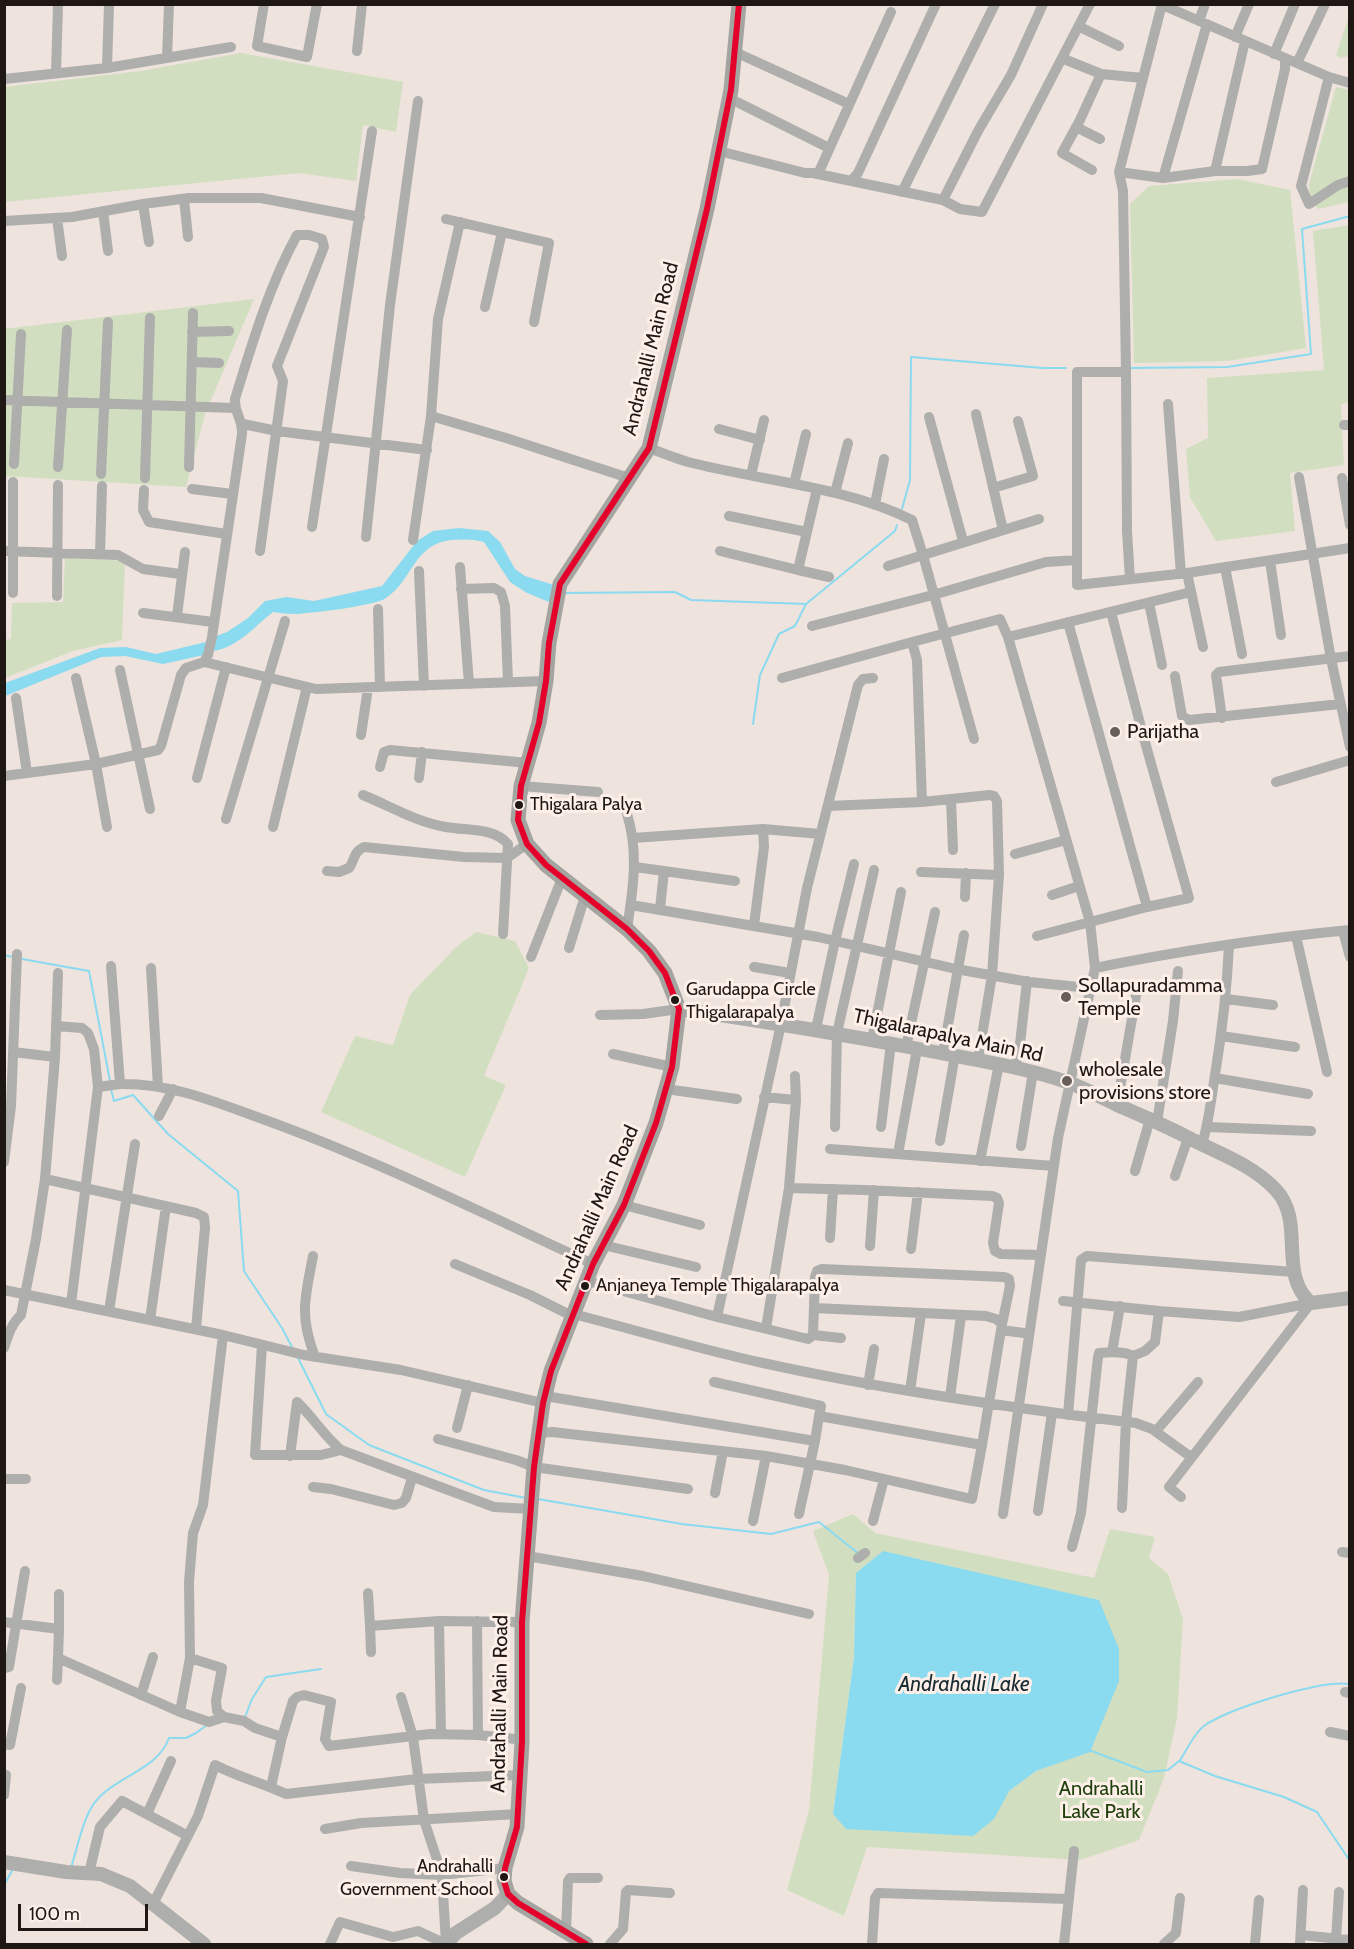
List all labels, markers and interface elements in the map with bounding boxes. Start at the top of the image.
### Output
street label: Andrahalli Main Road [618,260,684,438]
place label: Parijatha [1127,720,1199,744]
marker: Parijatha [1108,725,1122,739]
place label: Thigalara Palya [530,794,642,816]
marker: Thigalara Palya [513,799,525,811]
place label: Sollapuradamma Temple [1078,974,1222,1021]
place label: Garudappa Circle Thigalarapalya [686,979,816,1022]
marker: Sollapuradamma Temple [1059,990,1073,1004]
marker: Garudappa Circle Thigalarapalya [669,994,681,1006]
street label: Thigalarapalya Main Rd [851,1004,1045,1068]
place label: wholesale provisions store [1079,1058,1211,1105]
marker: wholesale provisions store [1060,1074,1074,1088]
street label: Andrahalli Main Road [550,1122,644,1294]
place label: Anjaneya Temple Thigalarapalya [596,1275,839,1297]
marker: Anjaneya Temple Thigalarapalya [579,1280,591,1292]
street label: Andrahalli Main Road [486,1615,514,1793]
water label: Andrahalli Lake [898,1672,1030,1698]
park label: Andrahalli Lake Park [1059,1777,1143,1824]
place label: Andrahalli Government School [340,1856,493,1898]
marker: Andrahalli Government School [498,1871,510,1883]
scale bar [21,1892,152,1930]
text: 100 m [29,1903,80,1925]

